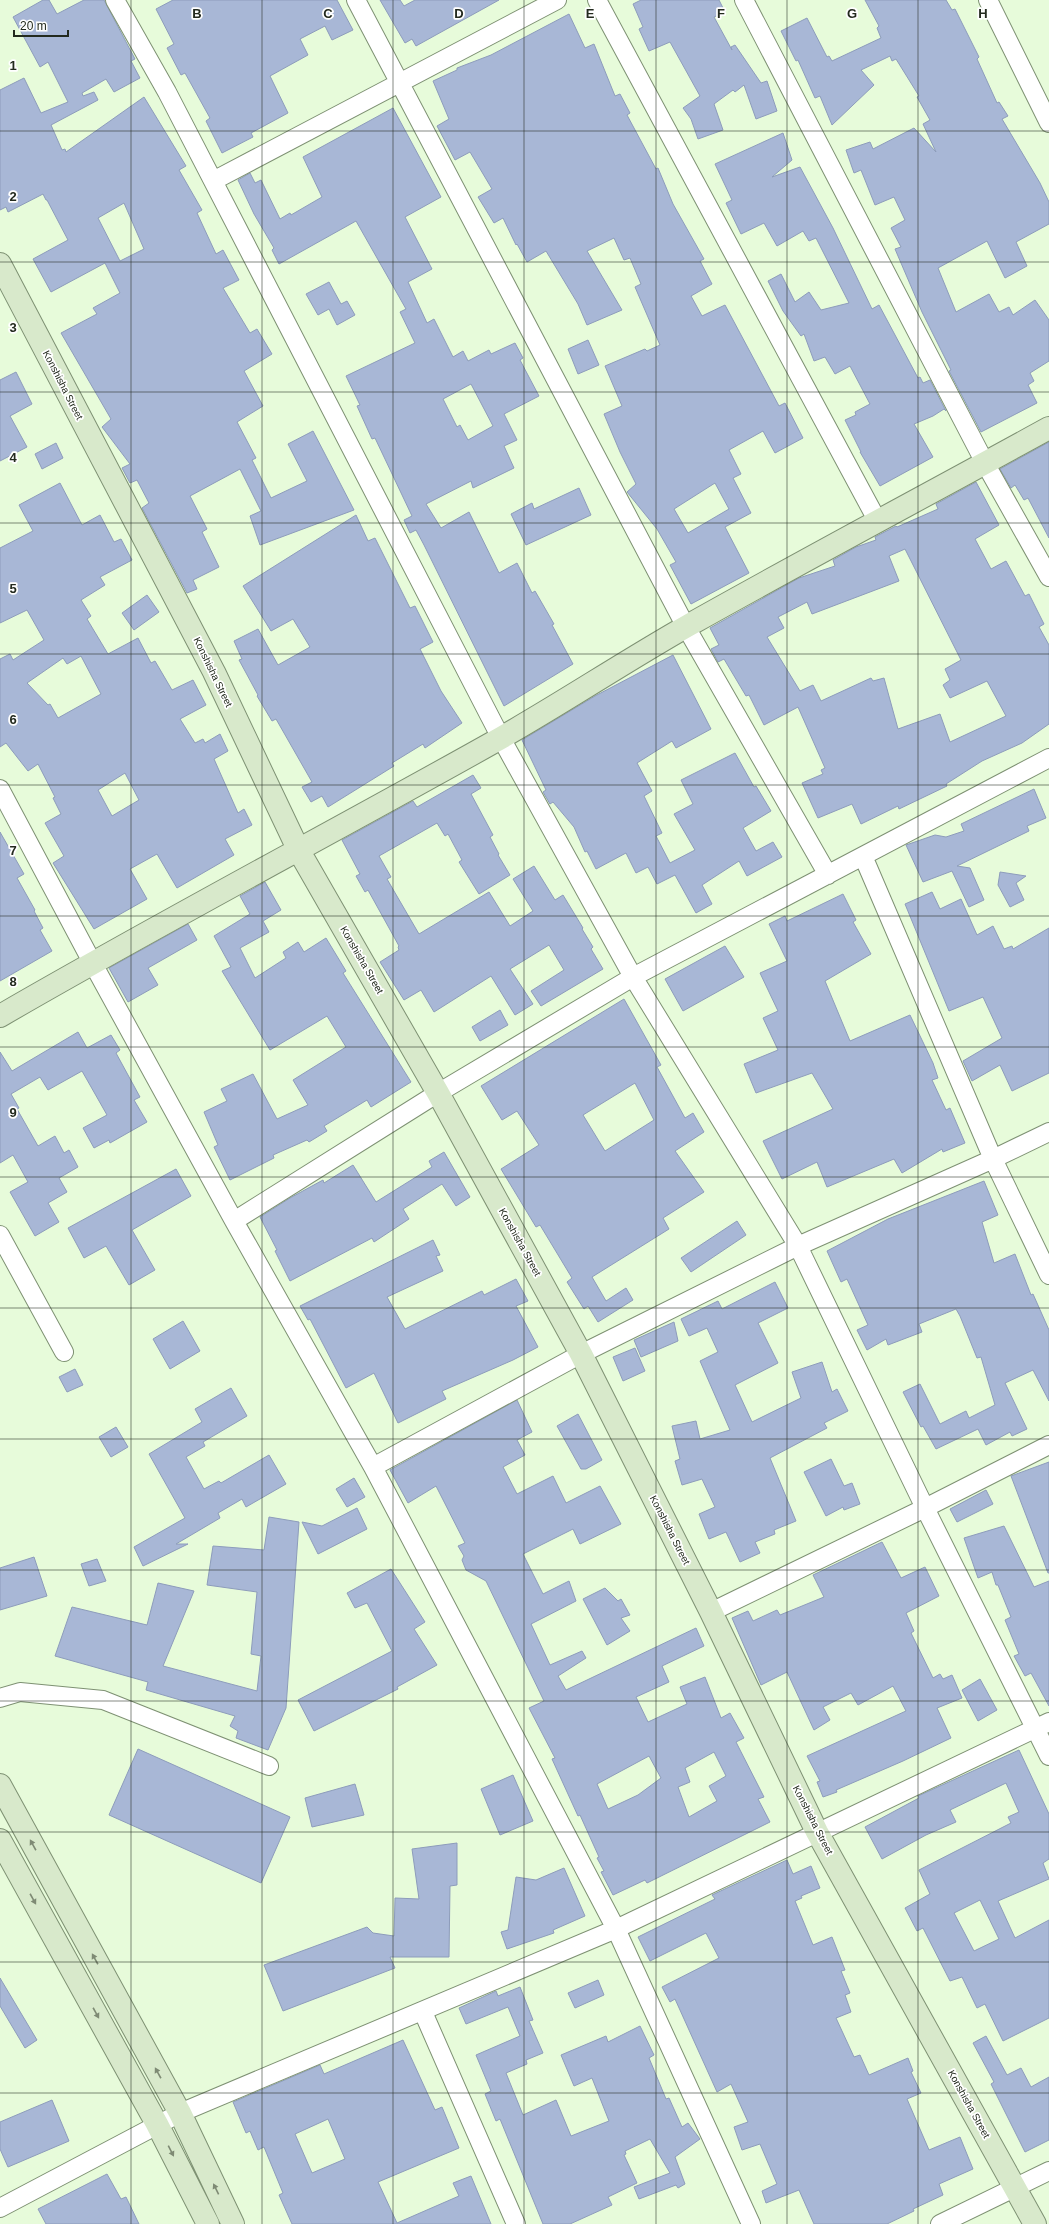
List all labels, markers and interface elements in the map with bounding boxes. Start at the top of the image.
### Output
text: B [192,6,202,21]
text: C [323,6,333,21]
text: D [454,6,464,21]
text: E [586,6,595,21]
text: F [717,6,725,21]
text: G [847,6,857,21]
text: H [978,6,988,21]
scale bar [14,12,68,38]
text: 20 m [20,19,47,33]
text: 1 [9,58,17,73]
text: 2 [9,189,17,204]
text: 3 [9,320,17,335]
street label: Konshisha Street [41,349,85,422]
text: 4 [9,450,17,465]
text: 5 [9,581,17,596]
street label: Konshisha Street [191,635,235,709]
text: 6 [9,712,17,727]
text: 7 [9,843,17,858]
street label: Konshisha Street [338,924,386,996]
text: 8 [9,974,17,989]
text: 9 [9,1105,17,1120]
street label: Konshisha Street [497,1206,543,1278]
street label: Konshisha Street [648,1494,692,1567]
street label: Konshisha Street [791,1784,835,1857]
one-way arrow [29,1839,36,1851]
one-way arrow [29,1893,36,1905]
one-way arrow [92,1953,98,1965]
one-way arrow [92,2007,99,2019]
one-way arrow [154,2067,161,2079]
street label: Konshisha Street [946,2068,992,2140]
one-way arrow [168,2146,175,2157]
one-way arrow [213,2183,219,2195]

